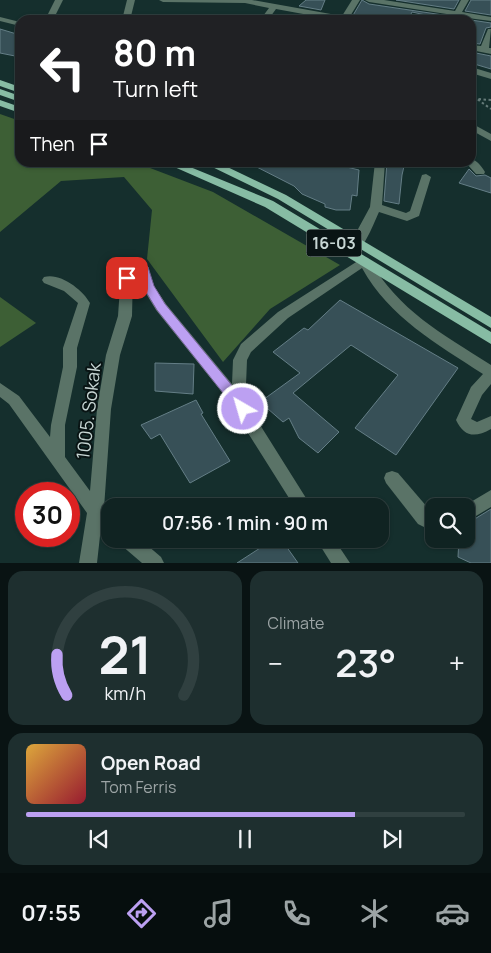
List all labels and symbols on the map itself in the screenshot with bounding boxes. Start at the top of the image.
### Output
road number: 16-03 [306,230,362,256]
pin [106,257,148,299]
street label: 1005. Sokak [70,360,106,461]
position arrow [216,382,268,434]
speed limit sign: 30 [15,482,80,547]

